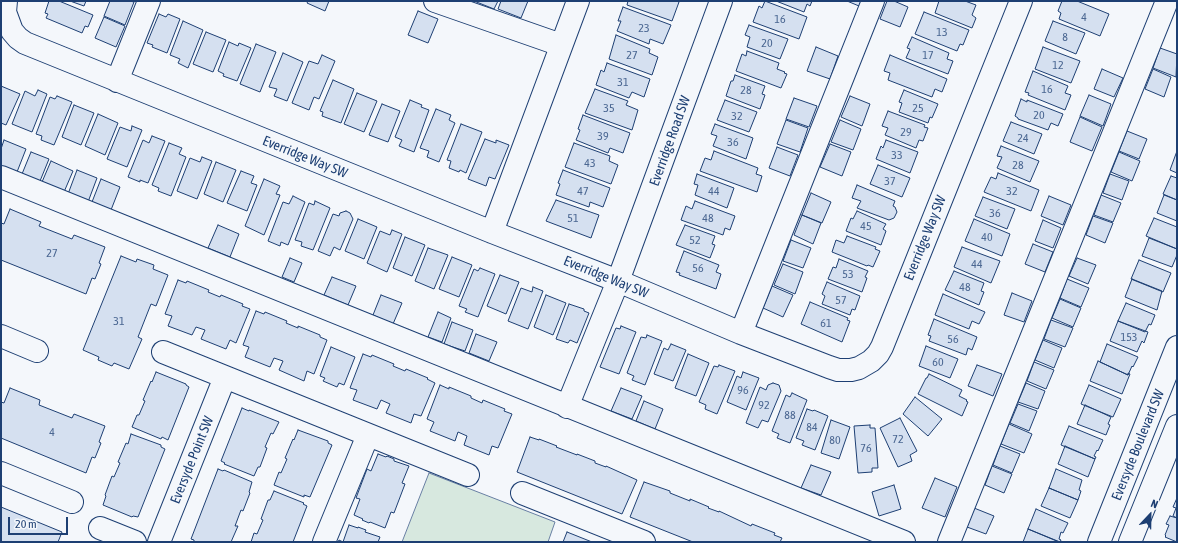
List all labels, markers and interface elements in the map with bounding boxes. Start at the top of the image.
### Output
house number: 4 [1081,10,1087,24]
house number: 16 [774,12,786,26]
house number: 23 [638,21,650,35]
house number: 13 [936,25,948,39]
house number: 8 [1062,30,1068,44]
house number: 20 [761,36,773,50]
house number: 27 [626,48,638,62]
house number: 17 [922,48,934,62]
house number: 12 [1052,58,1064,72]
house number: 31 [617,75,629,89]
house number: 16 [1041,82,1053,96]
house number: 28 [740,83,752,97]
street label: Everridge Road SW [646,94,694,188]
house number: 35 [603,101,615,115]
house number: 25 [912,101,924,115]
house number: 20 [1033,108,1045,122]
house number: 32 [731,109,743,123]
house number: 29 [900,125,912,139]
house number: 39 [597,129,609,143]
house number: 24 [1017,131,1029,145]
street label: Everridge Way SW [260,132,350,182]
house number: 36 [727,135,739,149]
house number: 33 [891,148,903,162]
house number: 43 [584,156,596,170]
house number: 28 [1012,158,1024,172]
house number: 37 [884,174,896,188]
house number: 47 [577,184,589,198]
house number: 44 [708,184,720,198]
house number: 32 [1006,184,1018,198]
street label: Everridge Way SW [900,193,950,283]
house number: 36 [989,206,1001,220]
house number: 51 [567,211,579,225]
house number: 48 [702,211,714,225]
house number: 45 [860,219,872,233]
house number: 40 [981,230,993,244]
house number: 52 [689,233,701,247]
house number: 27 [46,246,58,260]
street label: Everridge Way SW [561,252,651,302]
house number: 44 [971,257,983,271]
house number: 56 [692,261,704,275]
house number: 53 [842,267,854,281]
house number: 48 [959,280,971,294]
house number: 57 [835,293,847,307]
house number: 31 [113,314,125,328]
house number: 61 [820,316,832,330]
house number: 153 [1121,330,1137,344]
house number: 56 [947,332,959,346]
house number: 60 [932,355,944,369]
house number: 96 [737,383,749,397]
street label: Eversyde Boulevard SW [1108,387,1168,503]
house number: 92 [758,398,770,412]
house number: 88 [784,408,796,422]
street label: Eversyde Point SW [167,414,217,506]
house number: 84 [806,420,818,434]
house number: 4 [49,425,55,439]
house number: 72 [892,432,904,446]
house number: 80 [829,433,841,447]
house number: 76 [860,441,872,455]
north arrow [1130,495,1170,535]
text: N [1149,497,1160,511]
scale bar [10,509,70,535]
text: 20 m [15,517,37,531]

